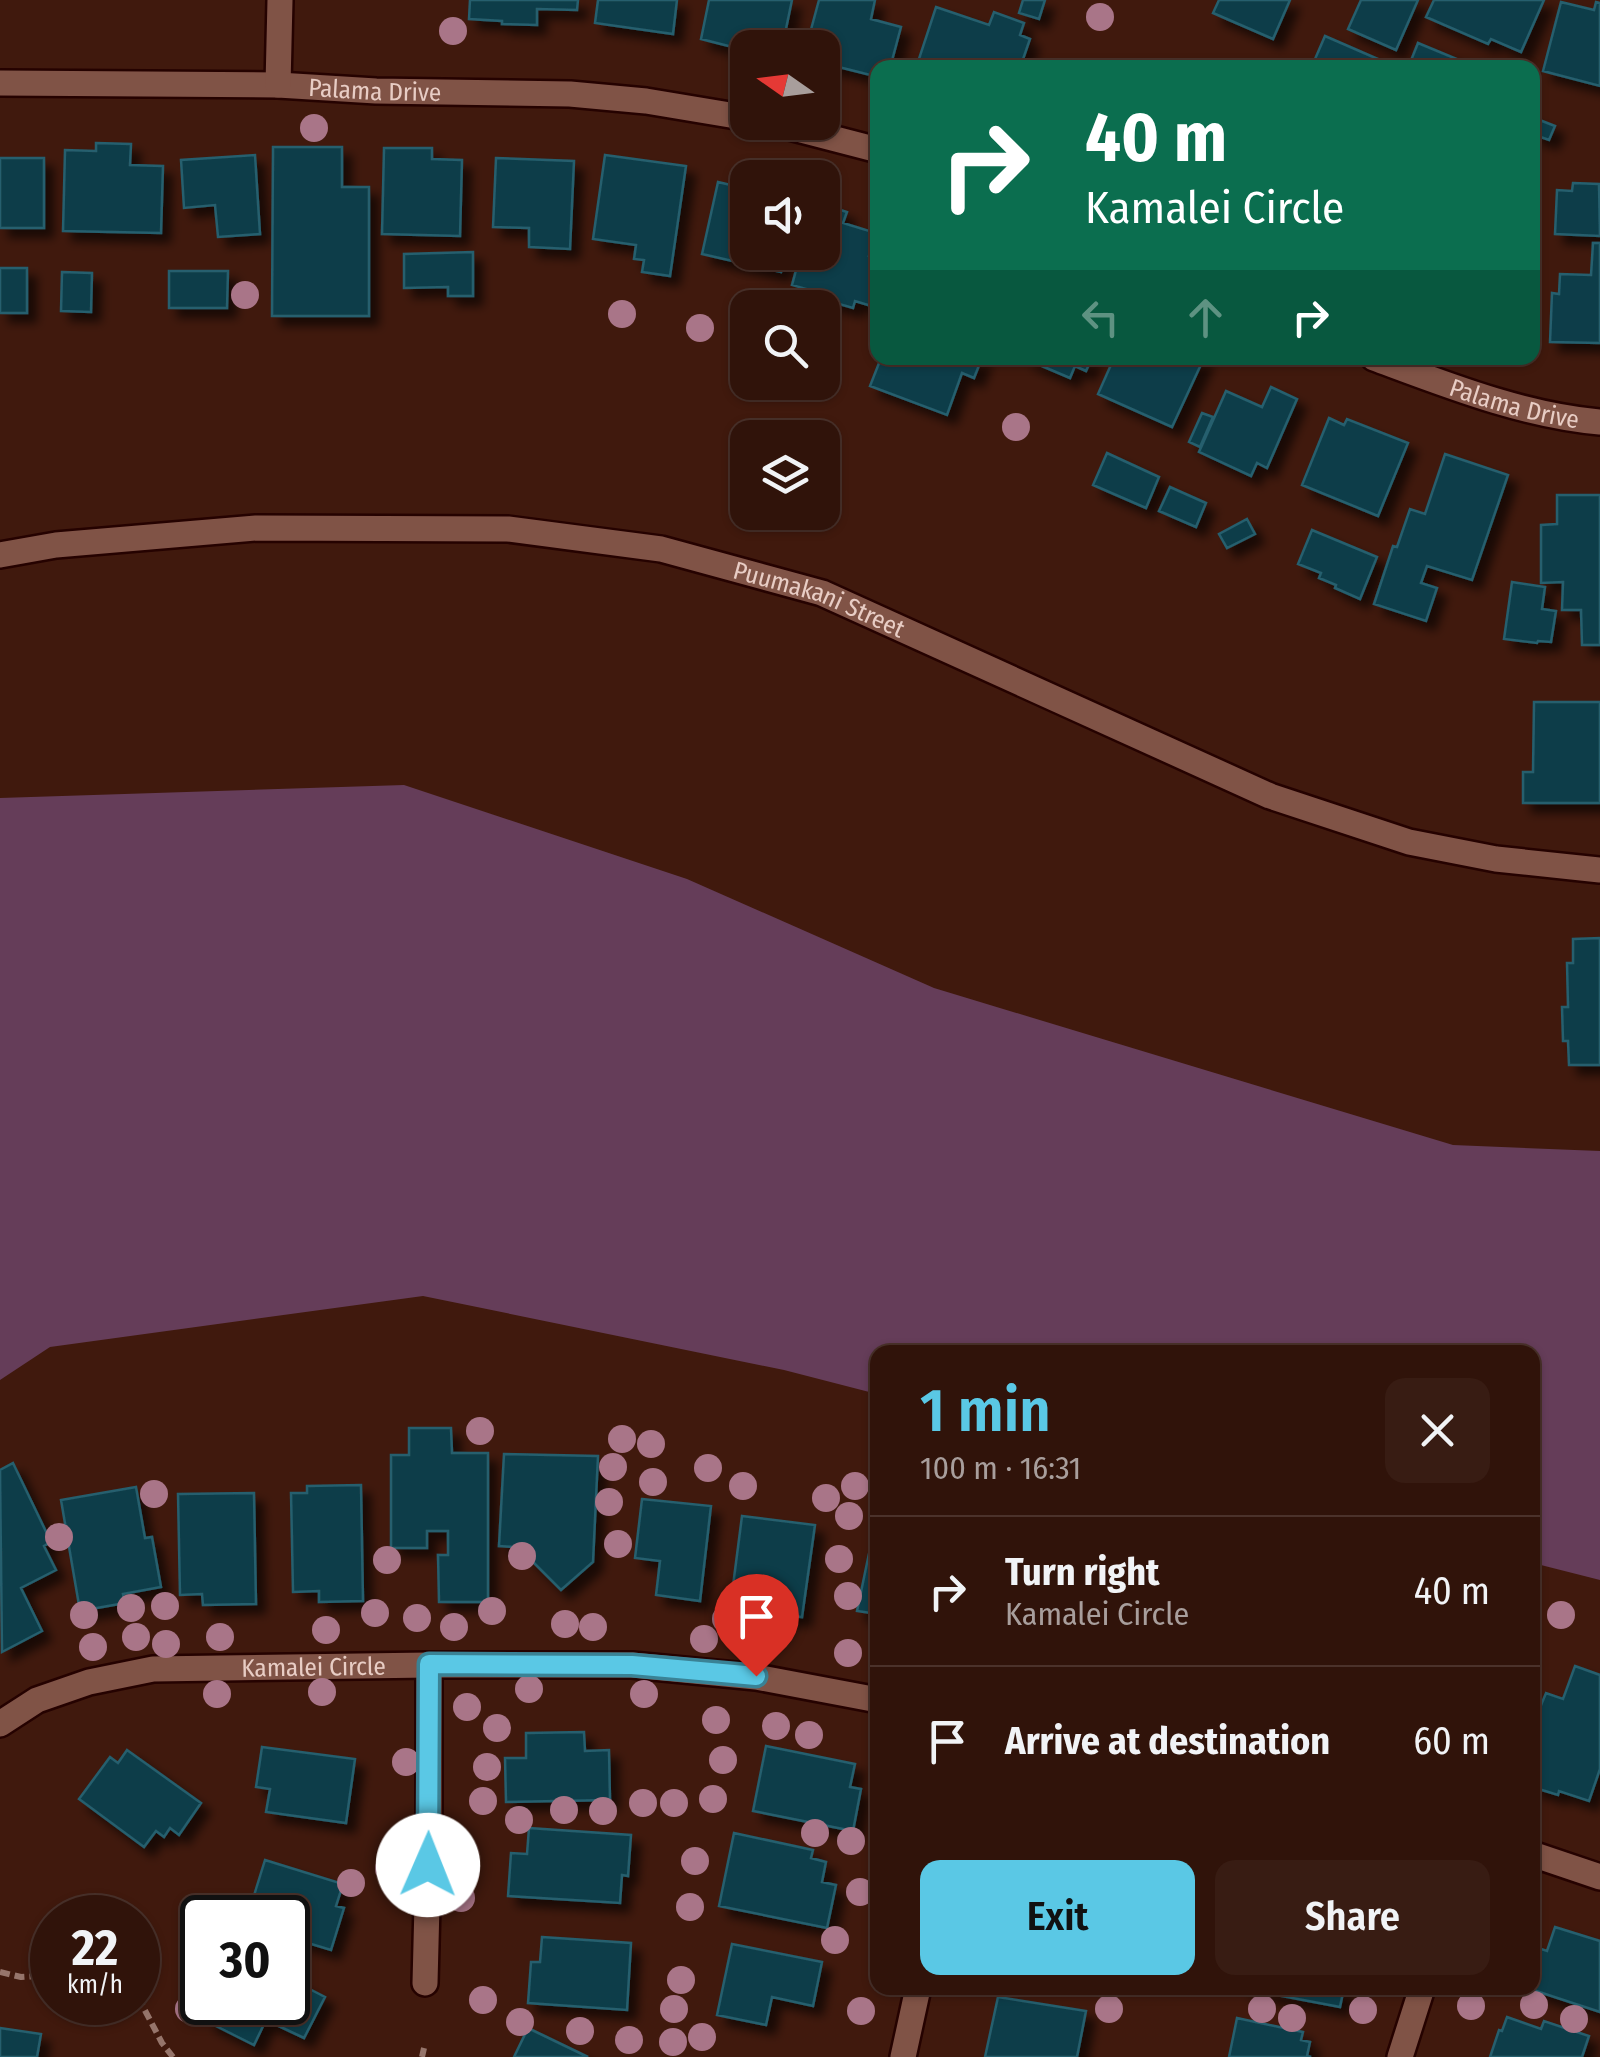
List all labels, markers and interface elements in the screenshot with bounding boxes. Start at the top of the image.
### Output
north arrow [730,30,840,140]
map controls [730,30,840,530]
street label: Palama Drive [308,73,441,108]
text: 40 m [1085,96,1227,180]
icon: right [920,100,1050,230]
button: sound [730,160,840,270]
text: Kamalei Circle [1085,181,1344,235]
button: search [730,290,840,400]
icon: left [1073,290,1128,345]
icon: ahead [1178,290,1233,345]
icon: right [1283,290,1338,345]
street label: Palama Drive [1445,373,1581,435]
button: layers [730,420,840,530]
street label: Puumakani Street [730,555,910,645]
text: 1 min [920,1375,1051,1447]
button: close [1385,1378,1490,1483]
text: 100 m · 16:31 [920,1449,1081,1487]
text: Turn right [1005,1549,1159,1595]
icon: right [920,1564,975,1619]
text: 40 m [1414,1568,1490,1614]
pin [714,1574,799,1677]
icon: arrive [729,1589,784,1644]
text: Kamalei Circle [1005,1595,1189,1633]
street label: Kamalei Circle [241,1652,386,1684]
icon: arrive [920,1714,975,1769]
text: Arrive at destination [1005,1718,1330,1764]
text: 60 m [1413,1718,1490,1764]
position arrow [376,1813,480,1917]
button: Exit [920,1860,1195,1975]
button: Share [1215,1860,1490,1975]
speed limit sign: 30 [180,1895,310,2025]
text: 22 [72,1918,118,1978]
text: km/h [67,1970,123,2000]

